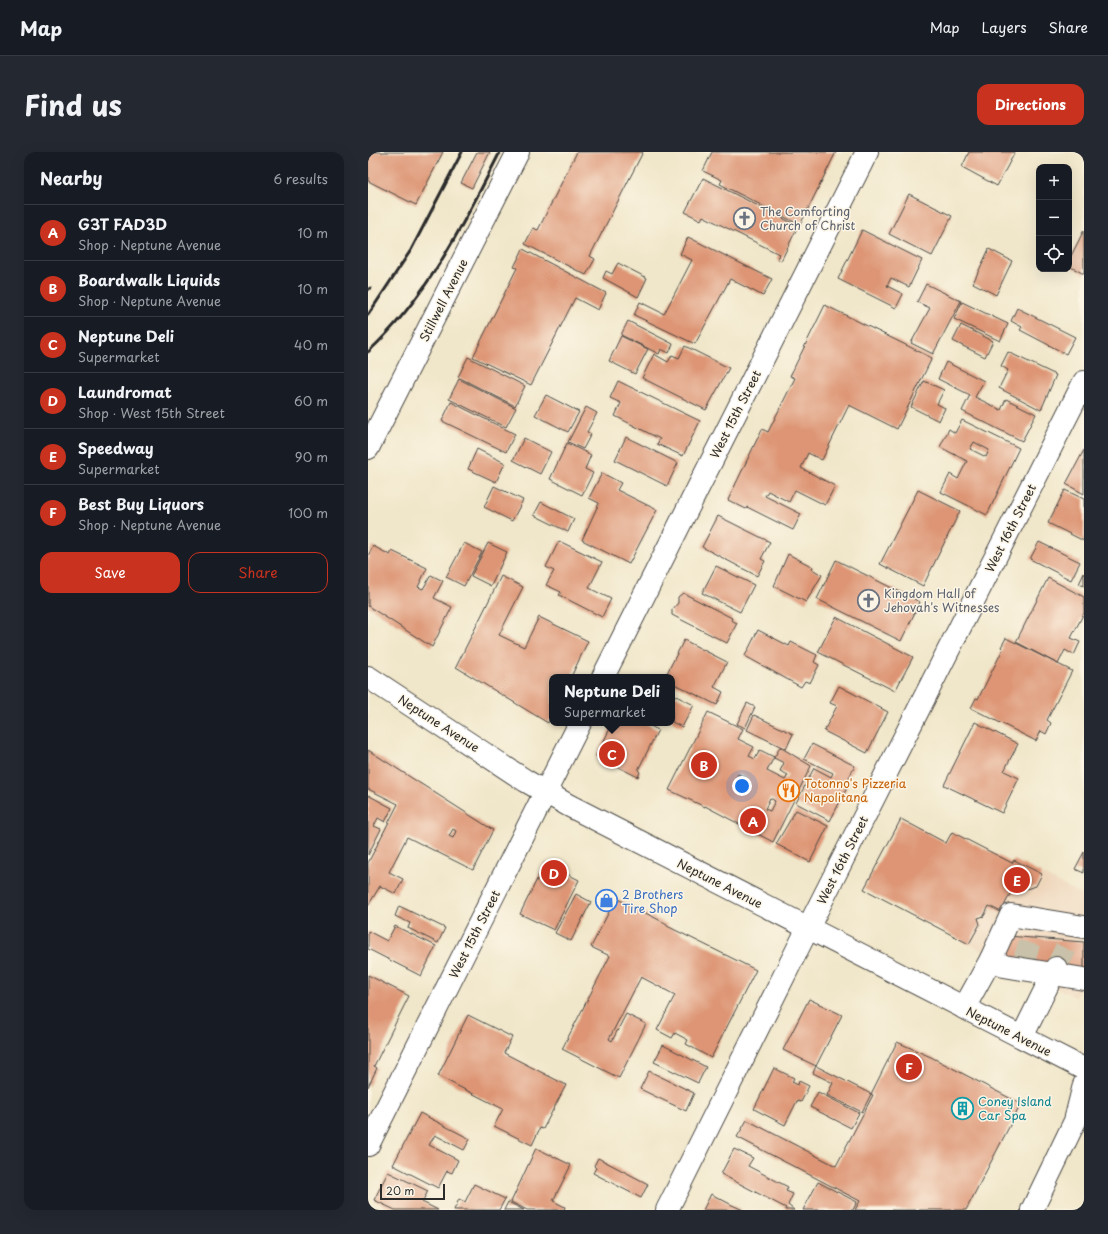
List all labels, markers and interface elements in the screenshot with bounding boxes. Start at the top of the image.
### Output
text: Map [20,14,62,42]
text: Map [930,17,960,38]
text: Layers [982,17,1027,38]
text: Share [1049,17,1088,38]
text: Find us [24,83,122,126]
button: Directions [977,84,1084,125]
map controls [1036,164,1072,272]
button: + [1036,164,1072,200]
text: Nearby [40,165,102,191]
text: 6 results [273,169,328,188]
button: − [1036,200,1072,236]
place label: The Comforting Church of Christ [760,202,856,234]
church icon: The Comforting Church of Christ [732,205,758,231]
text: G3T FAD3D [78,212,167,235]
text: A [48,223,58,242]
text: 10 m [298,223,328,242]
text: Shop · Neptune Avenue [78,235,221,254]
button: locate [1036,236,1072,272]
street label: Stillwell Avenue [414,256,472,344]
text: Boardwalk Liquids [78,268,220,291]
text: B [49,279,57,298]
text: 10 m [298,279,328,298]
text: Shop · Neptune Avenue [78,291,221,310]
text: Neptune Deli [78,324,174,347]
text: C [48,335,58,354]
text: 40 m [294,335,328,354]
text: Supermarket [78,347,160,366]
street label: West 15th Street [705,367,765,461]
text: Laundromat [78,380,172,403]
text: D [48,391,58,410]
text: 60 m [294,391,328,410]
text: Shop · West 15th Street [78,403,225,422]
text: Speedway [78,436,154,459]
text: E [49,447,57,466]
text: 90 m [295,447,328,466]
text: Supermarket [78,459,160,478]
street label: West 16th Street [980,481,1040,575]
text: Best Buy Liquors [78,492,204,515]
text: F [49,503,57,522]
text: 100 m [288,503,328,522]
text: Shop · Neptune Avenue [78,515,221,534]
button: Save [40,552,180,593]
button: Share [188,552,328,593]
place label: Kingdom Hall of Jehovah's Witnesses [884,584,999,616]
church icon: Kingdom Hall of Jehovah's Witnesses [856,587,882,613]
popup [549,674,675,726]
text: Neptune Deli [564,679,660,702]
street label: Neptune Avenue [395,690,483,756]
text: Supermarket [564,702,645,721]
pin: C [599,739,625,769]
pin: B [691,750,717,780]
place label: Totonno's Pizzeria Napolitana [804,774,907,806]
your location [732,776,752,796]
restaurant icon: Totonno's Pizzeria Napolitana [776,777,802,803]
pin: A [740,806,766,836]
street label: West 16th Street [812,813,872,907]
street label: Neptune Avenue [674,854,766,912]
pin: D [541,858,567,888]
pin: E [1004,865,1030,895]
place label: 2 Brothers Tire Shop [622,885,684,917]
street label: West 15th Street [444,887,504,981]
shop icon: 2 Brothers Tire Shop [594,888,620,914]
street label: Neptune Avenue [963,1002,1055,1060]
pin: F [896,1052,922,1082]
place label: Coney Island Car Spa [978,1092,1052,1124]
building icon: Coney Island Car Spa [950,1095,976,1121]
scale bar [380,1182,445,1201]
text: 20 m [386,1182,414,1199]

